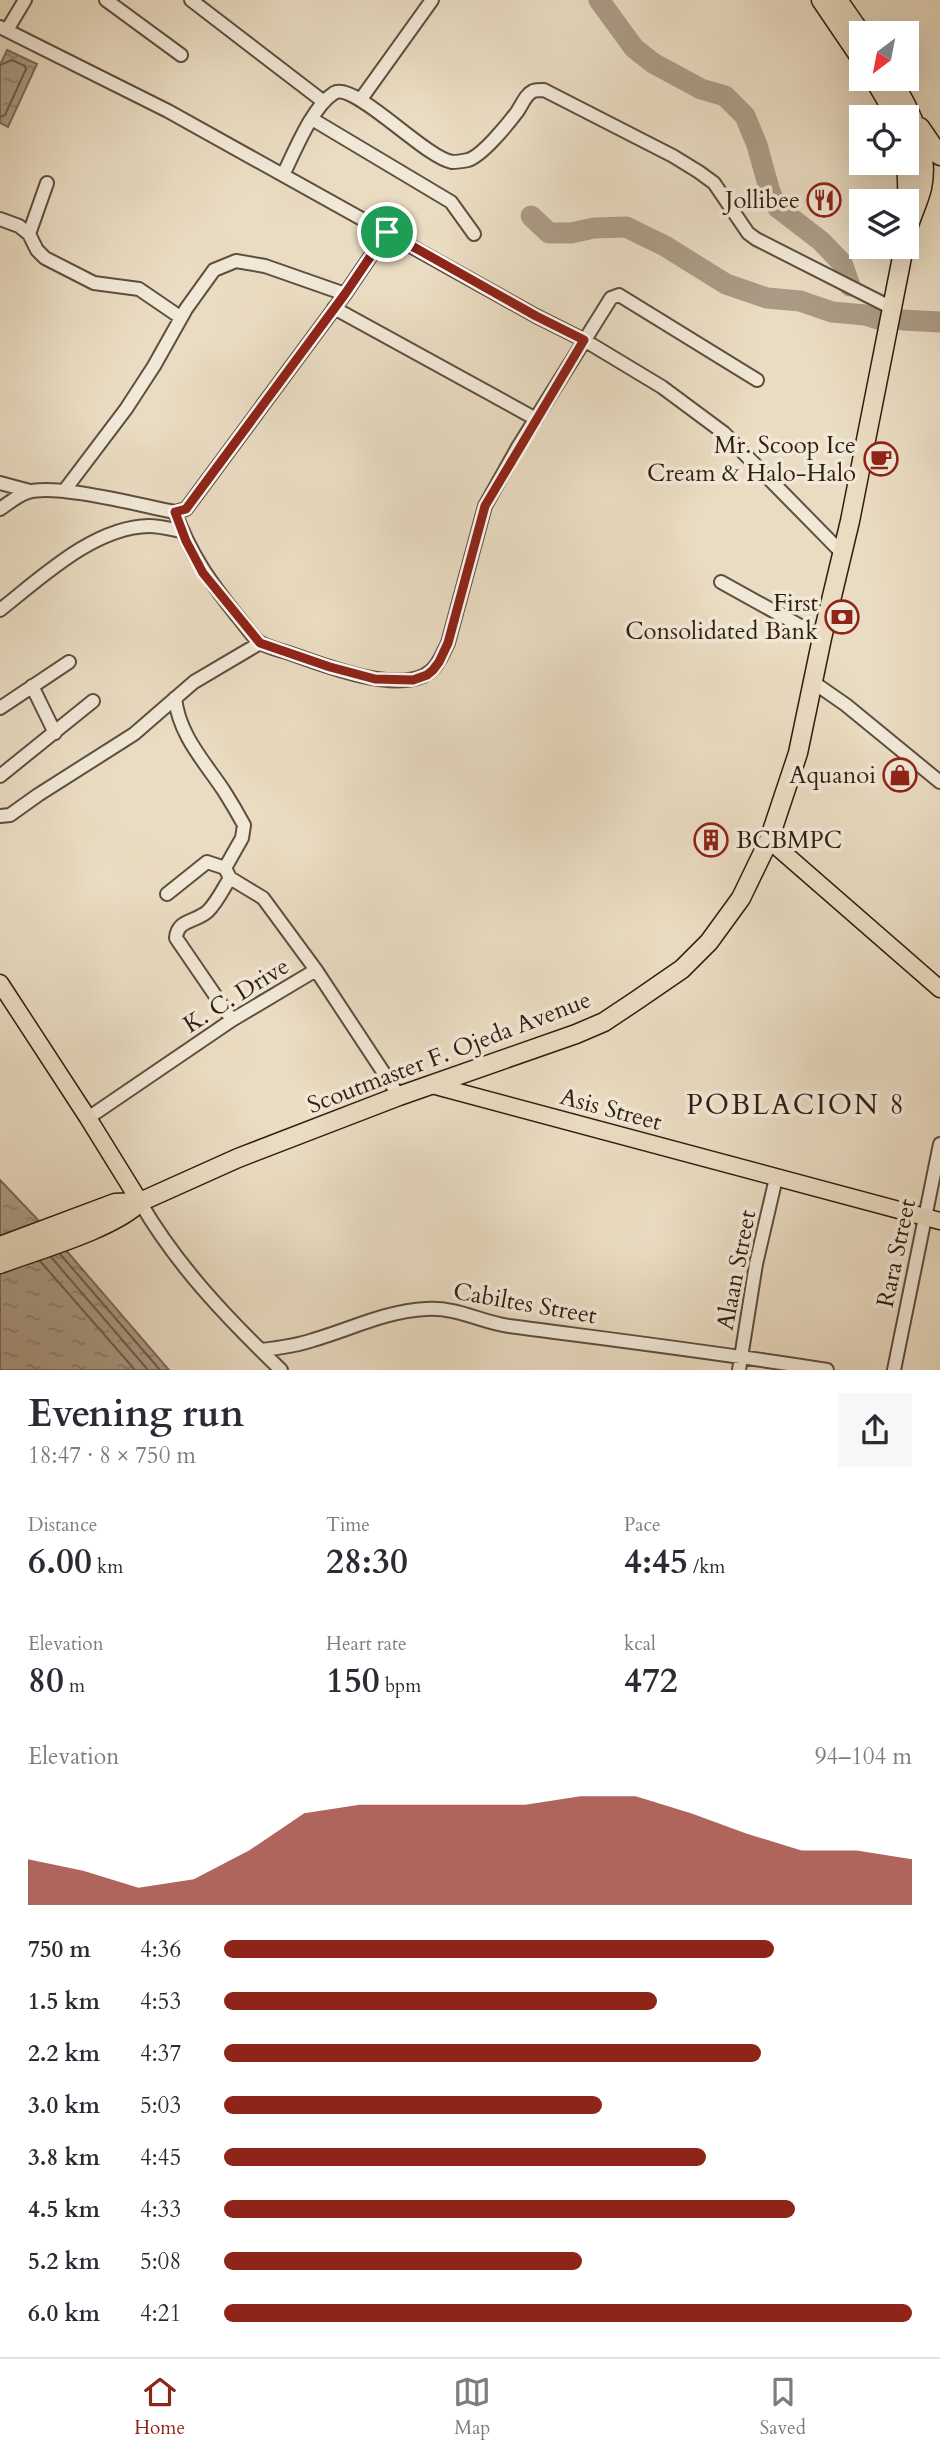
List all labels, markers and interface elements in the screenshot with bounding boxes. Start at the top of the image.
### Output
north arrow [849,21,919,91]
map controls [849,21,919,259]
button: locate [849,105,919,175]
restaurant icon: Jollibee [805,181,843,219]
place label: Jollibee [722,184,800,217]
button: layers [849,189,919,259]
pin [357,202,417,262]
icon: arrive [368,213,406,251]
place label: Mr. Scoop Ice Cream & Halo-Halo [647,429,856,490]
cafe icon: Mr. Scoop Ice Cream & Halo-Halo [862,440,900,478]
place label: First Consolidated Bank [625,587,818,648]
bank icon: First Consolidated Bank [823,598,861,636]
shop icon: Aquanoi [881,756,919,794]
place label: Aquanoi [789,759,876,792]
building icon: BCBMPC [692,821,730,859]
place label: BCBMPC [736,824,842,857]
street label: K. C. Drive [177,950,296,1041]
street label: Scoutmaster F. Ojeda Avenue [303,983,596,1122]
street label: Asis Street [556,1080,666,1139]
district label: POBLACION 8 [686,1086,906,1124]
street label: Rara Street [869,1195,924,1310]
street label: Alaan Street [709,1207,764,1333]
street label: Cabiltes Street [451,1275,600,1332]
text: Evening run [28,1388,244,1440]
button: share [838,1393,912,1467]
text: 18:47 · 8 × 750 m [28,1440,196,1471]
text: Distance [28,1512,97,1538]
text: Time [326,1512,370,1538]
text: Pace [624,1512,661,1538]
text: 6.00 [28,1538,92,1586]
text: 28:30 [326,1538,408,1586]
text: 4:45 [624,1538,688,1586]
text: km [92,1554,123,1580]
text: /km [688,1554,725,1580]
text: Elevation [28,1631,103,1657]
text: Heart rate [326,1631,407,1657]
text: kcal [624,1631,656,1657]
text: 80 [28,1657,64,1705]
text: 150 [326,1657,380,1705]
text: 472 [624,1657,678,1705]
text: m [64,1673,85,1699]
text: bpm [380,1673,421,1699]
text: Elevation [28,1741,119,1772]
text: 94–104 m [815,1741,912,1772]
text: 750 m [28,1934,91,1965]
text: 4:36 [140,1934,181,1965]
text: 1.5 km [28,1986,100,2017]
text: 4:53 [140,1986,181,2017]
text: 2.2 km [28,2038,100,2069]
text: 4:37 [140,2038,181,2069]
text: 3.0 km [28,2090,100,2121]
text: 5:03 [140,2090,181,2121]
text: 3.8 km [28,2142,100,2173]
text: 4:45 [140,2142,181,2173]
text: 4.5 km [28,2194,100,2225]
text: 4:33 [140,2194,181,2225]
text: 5.2 km [28,2246,100,2277]
text: 5:08 [140,2246,181,2277]
text: 6.0 km [28,2298,100,2329]
text: 4:21 [140,2298,181,2329]
tab: Home [134,2373,185,2441]
tab: Map [453,2373,491,2441]
tab: Saved [760,2373,806,2441]

